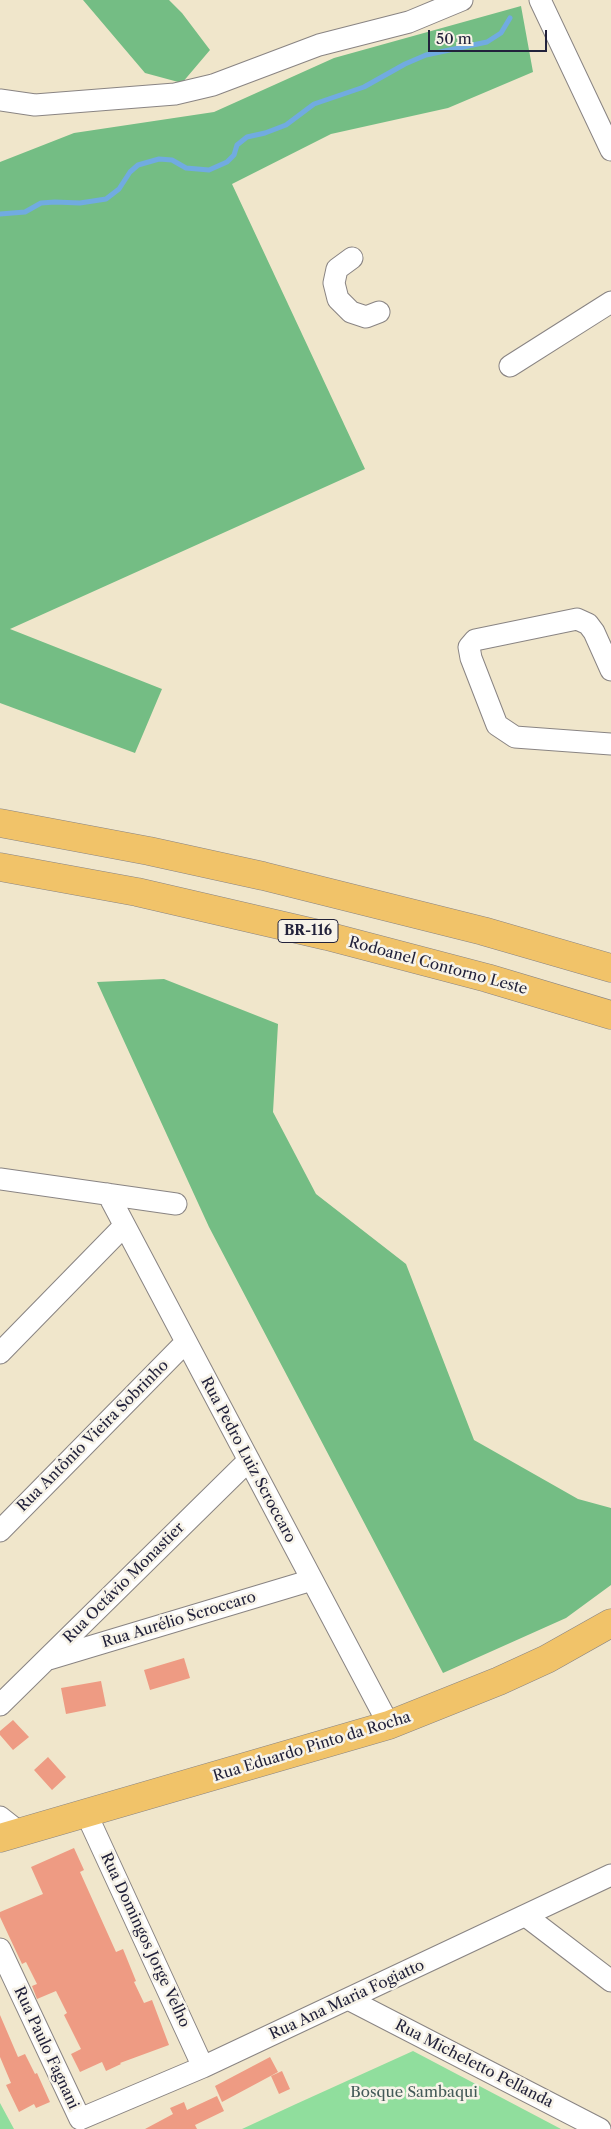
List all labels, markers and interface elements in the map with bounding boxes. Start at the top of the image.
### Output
scale bar [431,20,550,52]
text: 50 m [436,29,472,48]
road number: BR-116 [278,919,338,942]
street label: Rodoanel Contorno Leste [347,933,529,999]
street label: Rua Antônio Vieira Sobrinho [13,1356,173,1516]
street label: Rua Pedro Luiz Scroccaro [197,1374,299,1546]
street label: Rua Octávio Monastier [60,1519,188,1647]
street label: Rua Aurélio Scroccaro [100,1588,258,1652]
street label: Rua Eduardo Pinto da Rocha [211,1708,413,1786]
street label: Rua Domingos Jorge Velho [97,1850,193,2030]
street label: Rua Ana Maria Fogiatto [267,1956,427,2044]
street label: Rua Paulo Fagnani [10,1984,82,2112]
street label: Rua Micheletto Pellanda [392,2016,556,2112]
park label: Bosque Sambaqui [350,2084,478,2102]

